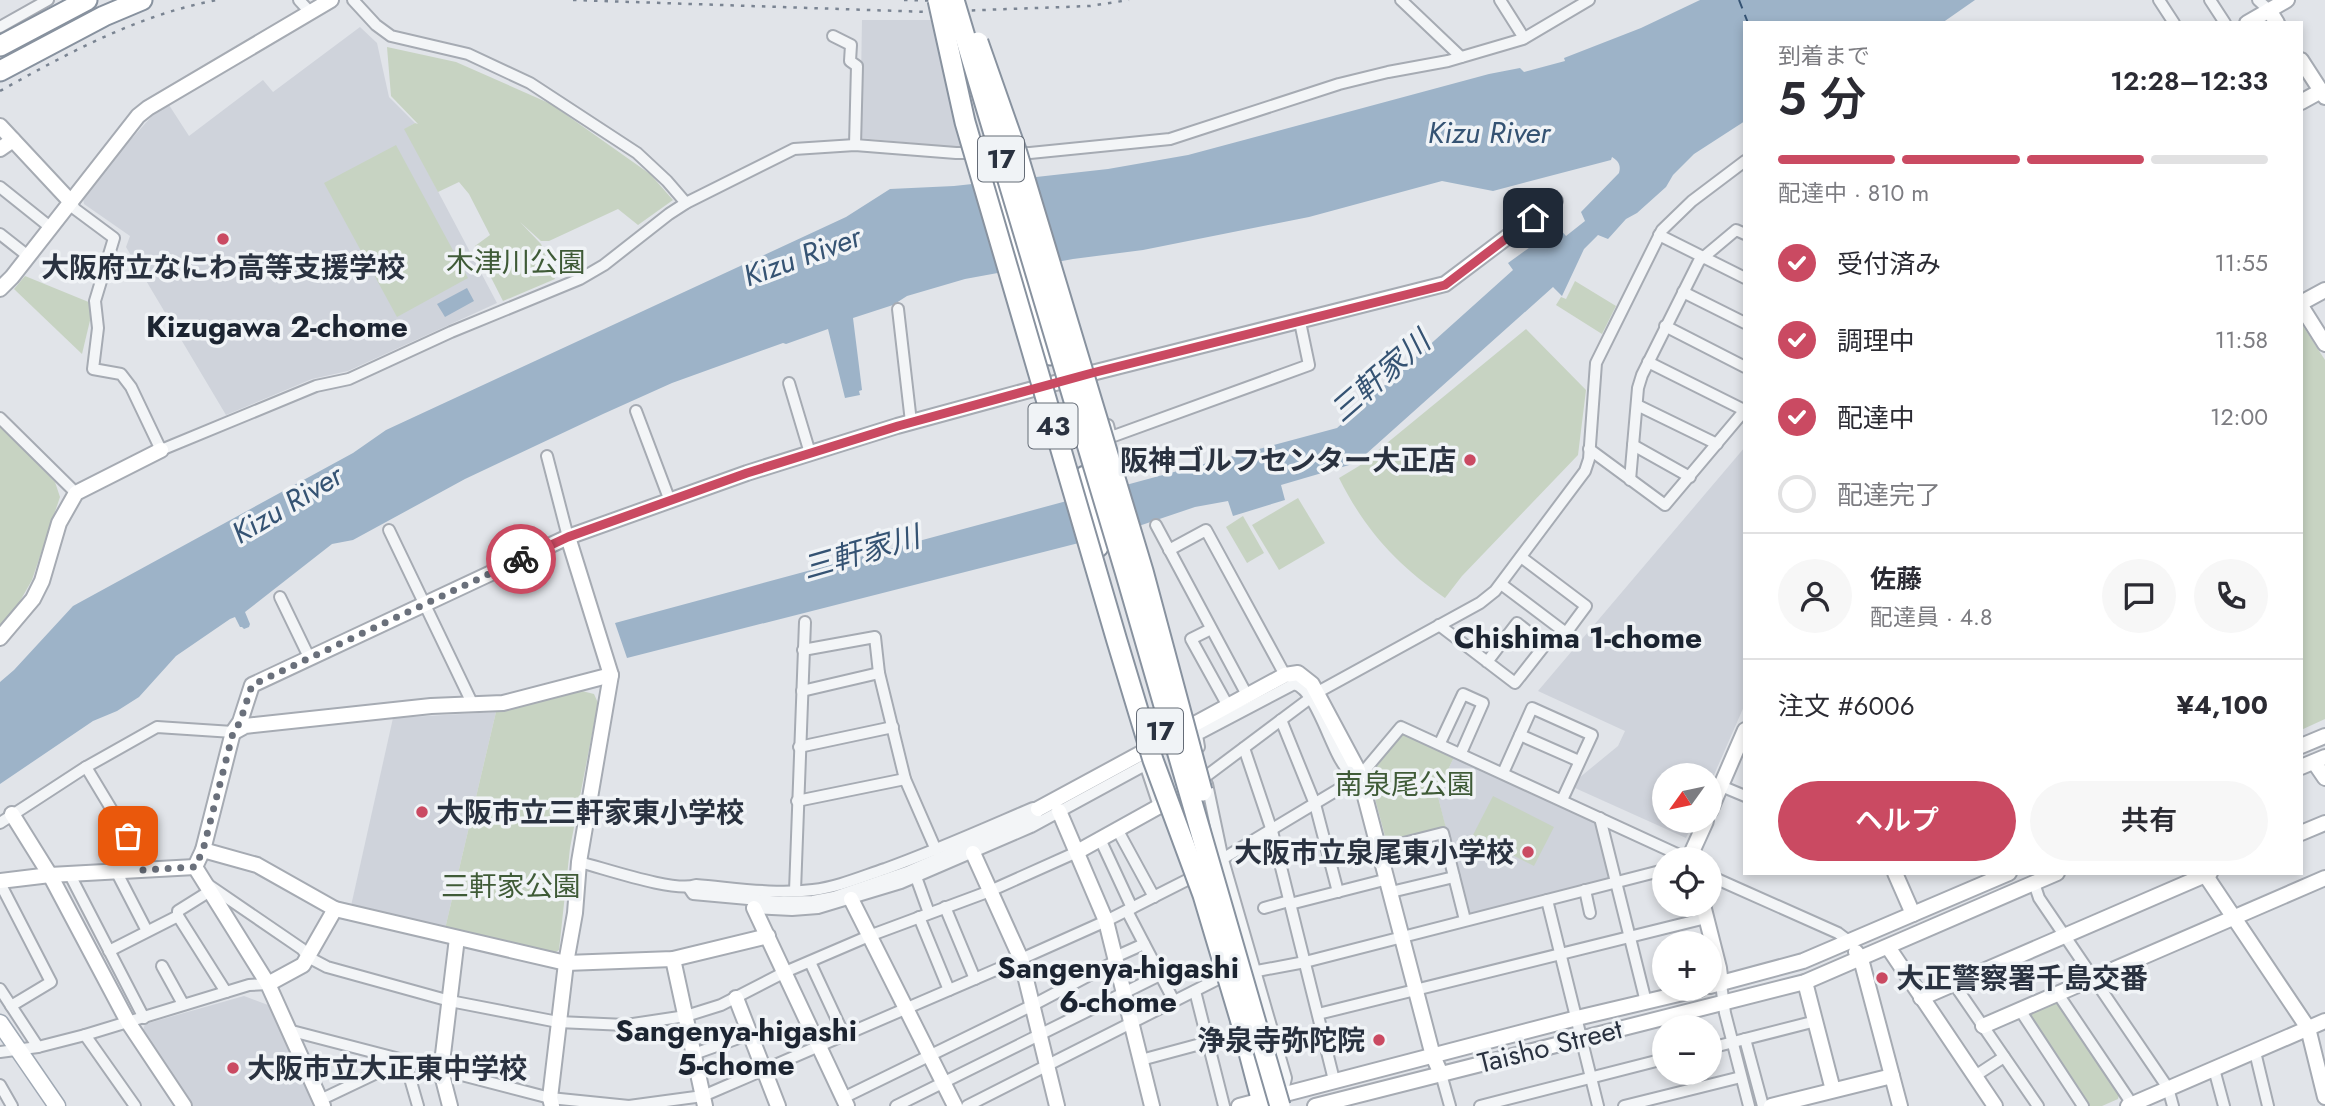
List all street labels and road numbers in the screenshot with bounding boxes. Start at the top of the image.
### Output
road number: 17 [978,136,1024,182]
road number: 43 [1028,404,1078,448]
road number: 17 [1137,708,1183,754]
street label: Taisho Street [1474,1008,1627,1084]

